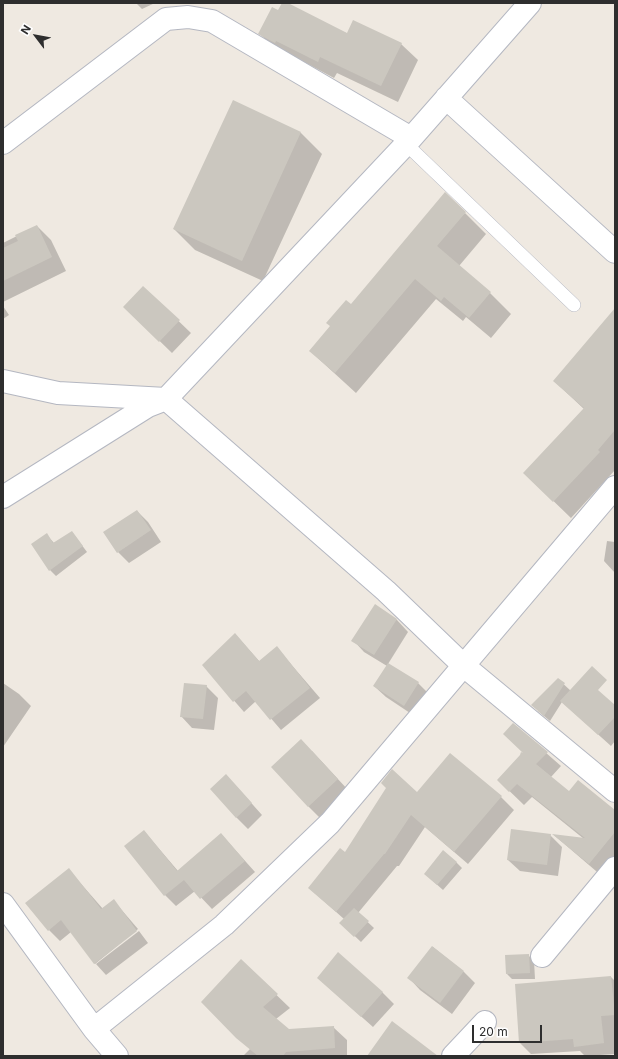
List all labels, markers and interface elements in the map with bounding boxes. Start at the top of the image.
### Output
north arrow [16,16,56,56]
text: N [18,22,34,37]
scale bar [474,1017,544,1043]
text: 20 m [479,1024,508,1039]

